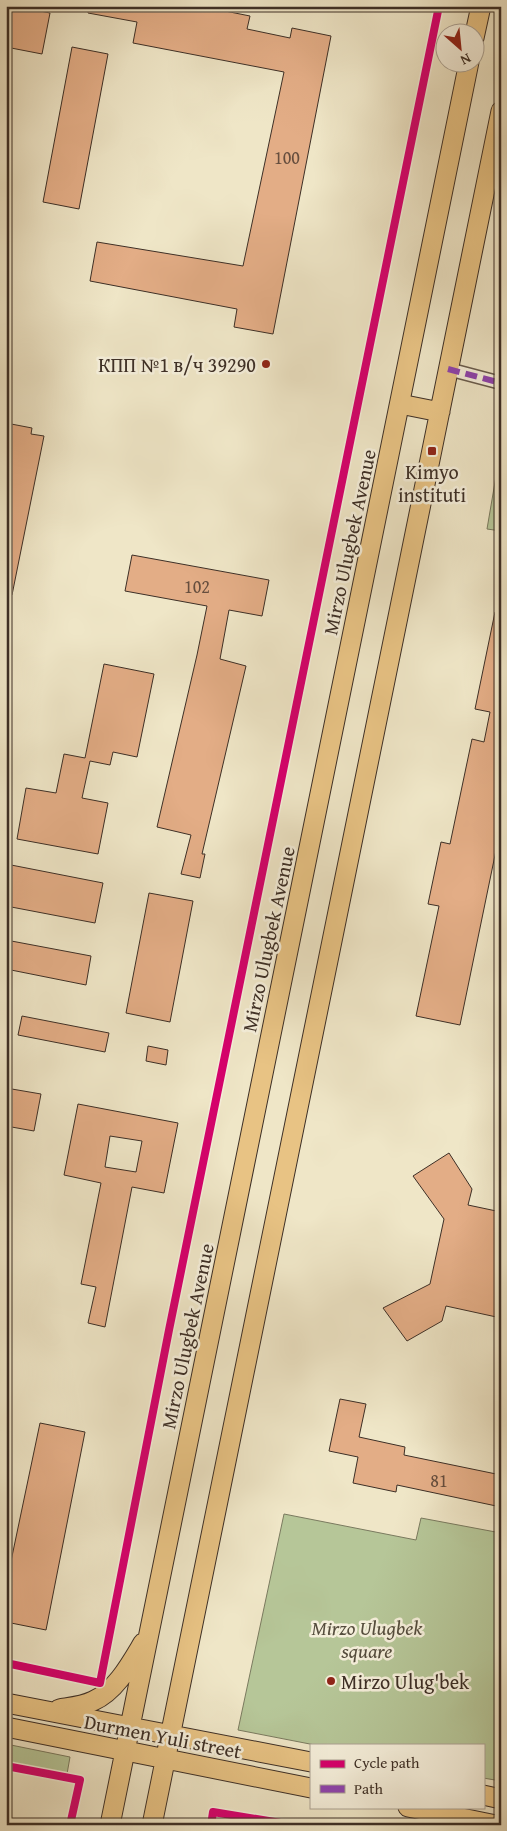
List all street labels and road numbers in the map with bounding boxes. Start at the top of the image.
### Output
street label: Mirzo Ulugbek Avenue [315,447,383,637]
street label: Mirzo Ulugbek Avenue [234,844,302,1034]
street label: Mirzo Ulugbek Avenue [153,1241,221,1431]
street label: Durmen Yuli street [82,1707,244,1765]

